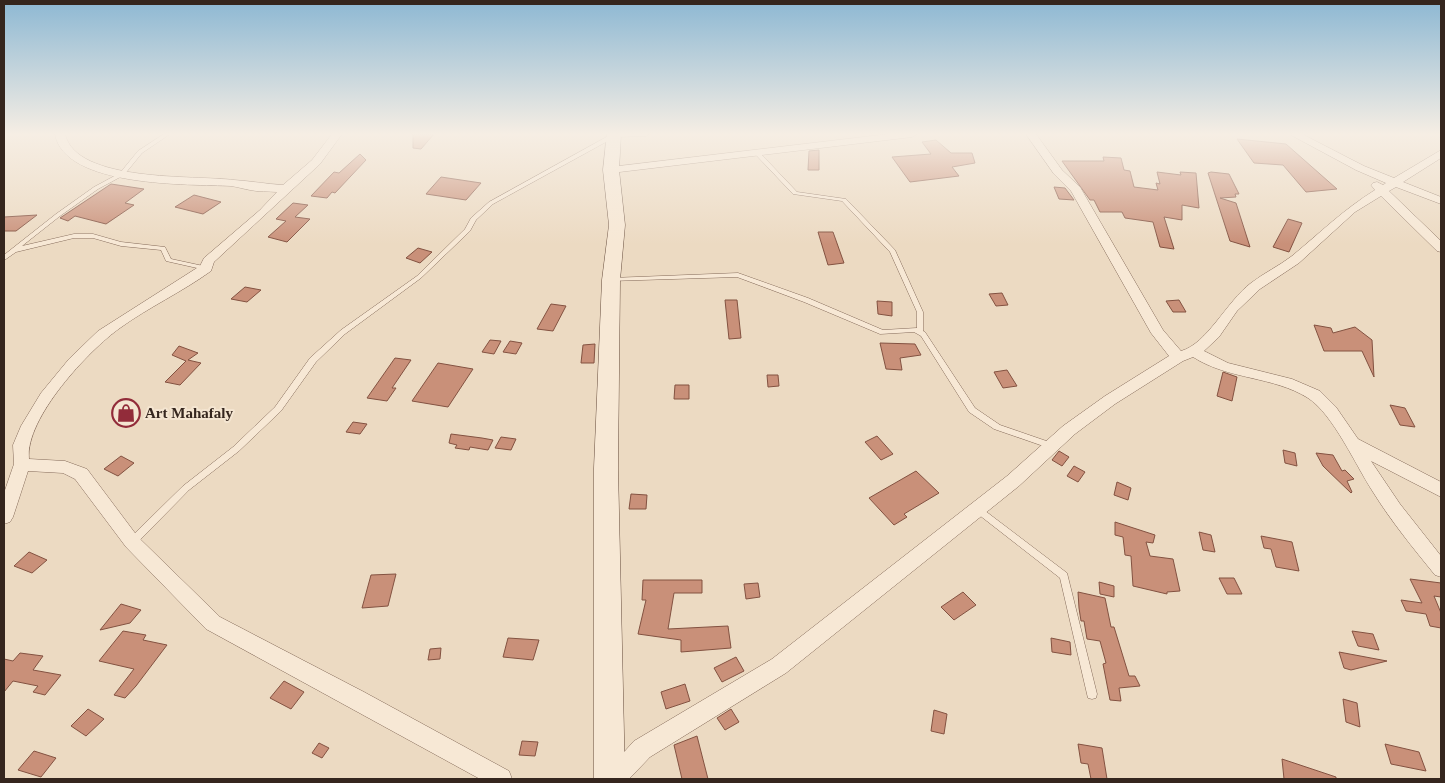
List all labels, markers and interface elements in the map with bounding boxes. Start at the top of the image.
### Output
shop icon: Art Mahafaly [111,398,141,428]
place label: Art Mahafaly [145,405,233,421]

